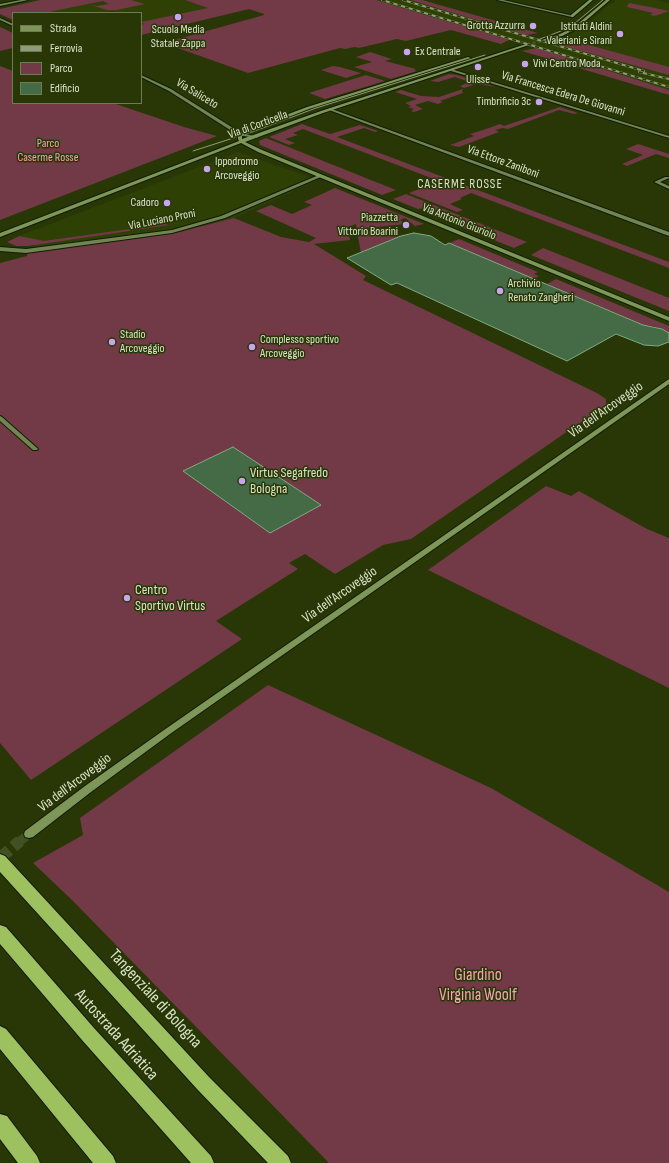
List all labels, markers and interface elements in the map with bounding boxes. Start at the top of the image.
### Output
legend [12,12,142,104]
marker: Scuola Media Statale Zappa [173,12,183,22]
place label: Grotta Azzurra [467,19,525,33]
place label: Istituti Aldini Valeriani e Sirani [546,20,612,48]
text: Strada [50,21,76,36]
marker: Grotta Azzurra [528,21,538,31]
place label: Scuola Media Statale Zappa [151,23,205,51]
marker: Istituti Aldini Valeriani e Sirani [615,29,625,39]
text: Ferrovia [50,41,82,56]
place label: Ex Centrale [415,45,461,59]
marker: Ex Centrale [402,47,412,57]
place label: Vivi Centro Moda [533,57,601,71]
marker: Vivi Centro Moda [520,59,530,69]
text: Parco [50,61,73,76]
marker: Ulisse [473,62,483,72]
street label: Via Francesca Edera De Giovanni [499,68,627,120]
place label: Ulisse [466,73,490,87]
street label: Via Saliceto [173,76,221,112]
text: Edificio [50,81,79,96]
place label: Timbrificio 3c [477,95,531,109]
marker: Timbrificio 3c [534,97,544,107]
street label: Via di Corticella [226,108,290,142]
park label: Parco Caserme Rosse [18,137,78,165]
street label: Via Ettore Zaniboni [465,142,541,182]
place label: Ippodromo Arcoveggio [215,155,259,183]
marker: Ippodromo Arcoveggio [202,164,212,174]
district label: CASERME ROSSE [417,177,503,193]
place label: Cadoro [131,196,159,210]
marker: Cadoro [162,198,172,208]
street label: Via Antonio Giuriolo [420,201,498,243]
street label: Via Luciano Proni [127,206,197,234]
place label: Piazzetta Vittorio Boarini [338,211,398,239]
marker: Piazzetta Vittorio Boarini [401,220,411,230]
place label: Archivio Renato Zangheri [508,277,573,305]
marker: Archivio Renato Zangheri [495,286,505,296]
place label: Stadio Arcoveggio [120,328,164,356]
place label: Complesso sportivo Arcoveggio [260,333,339,361]
marker: Stadio Arcoveggio [107,337,117,347]
marker: Complesso sportivo Arcoveggio [247,342,257,352]
street label: Via dell'Arcoveggio [565,378,647,442]
place label: Virtus Segafredo Bologna [250,465,328,498]
marker: Virtus Segafredo Bologna [237,476,247,486]
street label: Via dell'Arcoveggio [299,563,381,627]
place label: Centro Sportivo Virtus [135,582,205,614]
marker: Centro Sportivo Virtus [122,593,132,603]
street label: Via dell'Arcoveggio [35,750,115,816]
street label: Tangenziale di Bologna [104,946,206,1052]
park label: Giardino Virginia Woolf [439,966,517,1006]
street label: Autostrada Adriatica [70,985,162,1085]

